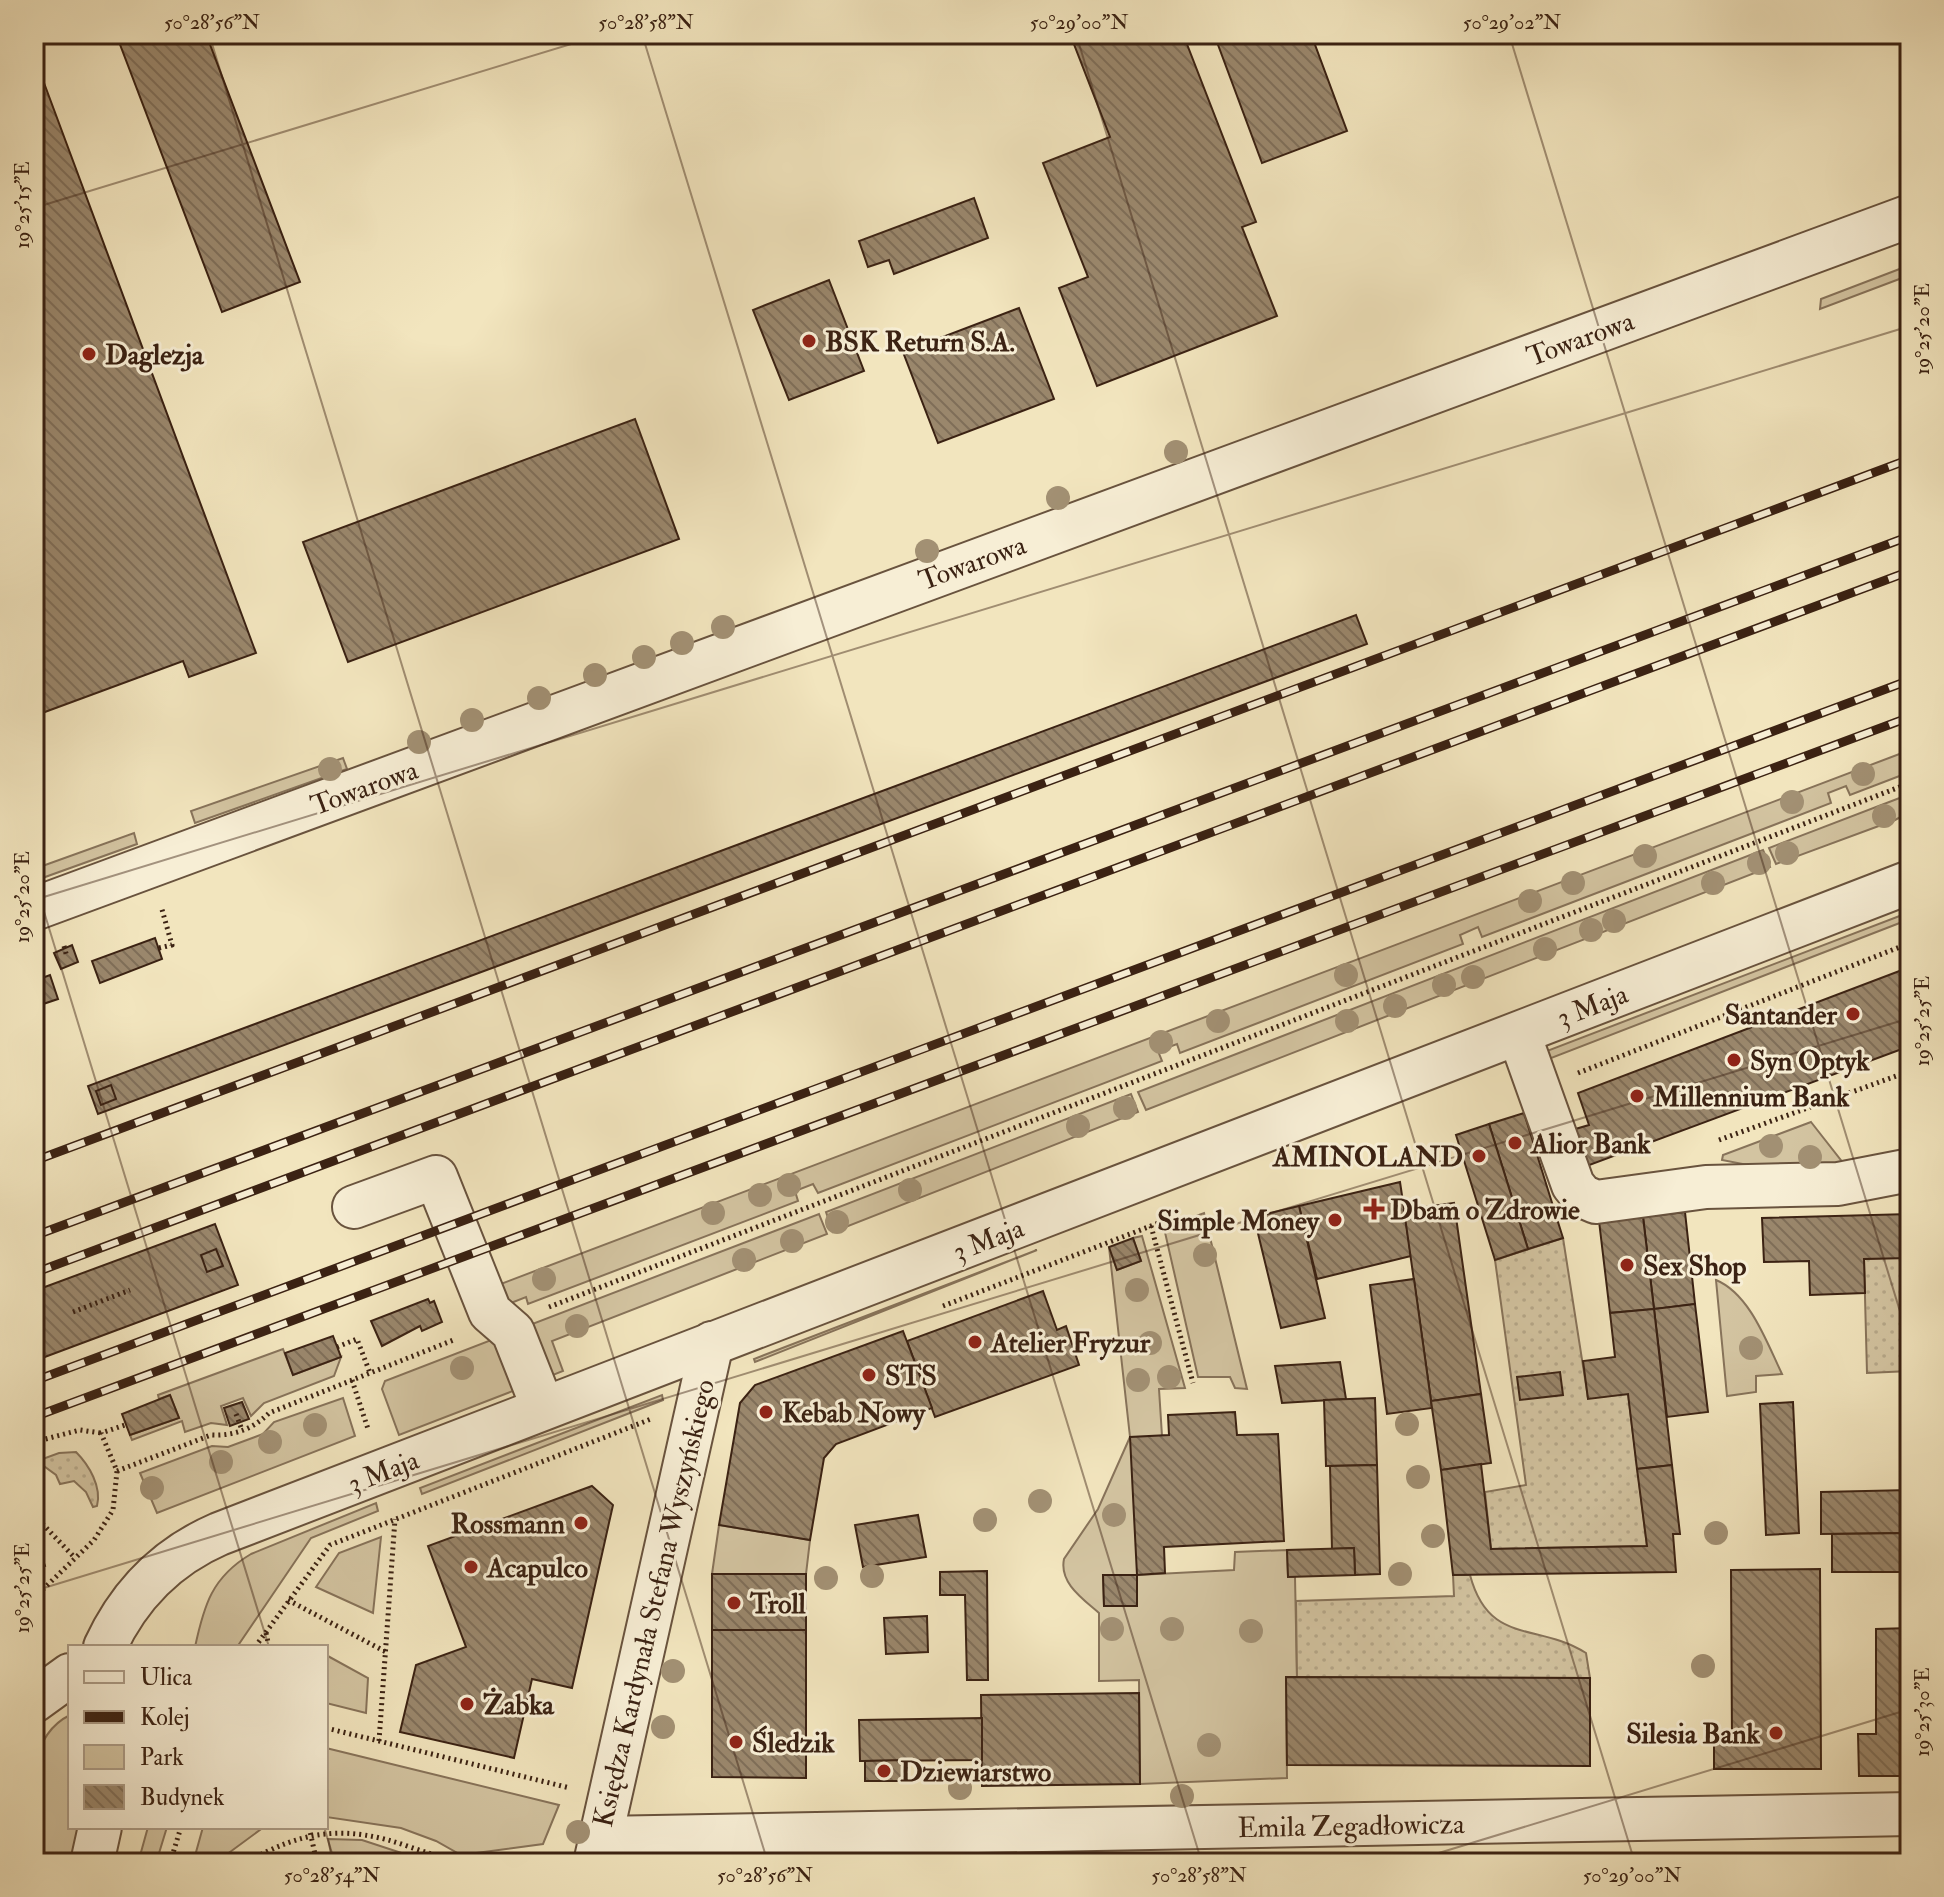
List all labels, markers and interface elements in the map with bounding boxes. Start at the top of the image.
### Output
text: 50°28'56"N [164,10,260,35]
text: 50°28'58"N [598,10,694,35]
text: 50°29'00"N [1030,10,1128,35]
text: 50°29'02"N [1463,10,1561,35]
text: 19°25'15"E [10,161,35,249]
text: 19°25'20"E [1910,283,1935,375]
street label: Towarowa [1522,304,1639,375]
place label: BSK Return S.A. [825,325,1015,360]
marker: BSK Return S.A. [800,332,818,350]
place label: Daglezja [105,338,205,373]
marker: Daglezja [80,345,98,363]
street label: Towarowa [914,528,1031,599]
street label: Towarowa [306,753,423,824]
text: 19°25'20"E [10,851,35,943]
text: 19°25'25"E [1910,976,1935,1066]
street label: 3 Maja [1552,977,1633,1036]
place label: Santander [1725,998,1838,1033]
marker: Santander [1844,1005,1862,1023]
place label: Syn Optyk [1750,1044,1870,1079]
marker: Syn Optyk [1725,1051,1743,1069]
place label: Millennium Bank [1652,1080,1850,1115]
marker: Millennium Bank [1628,1087,1646,1105]
place label: Alior Bank [1530,1127,1651,1162]
marker: Alior Bank [1506,1134,1524,1152]
place label: AMINOLAND [1272,1140,1463,1175]
marker: AMINOLAND [1470,1147,1488,1165]
place label: Dbam o Zdrowie [1390,1193,1580,1228]
marker: Dbam o Zdrowie [1365,1200,1383,1218]
place label: Simple Money [1157,1204,1321,1239]
street label: 3 Maja [948,1211,1029,1270]
marker: Simple Money [1326,1211,1344,1229]
place label: Sex Shop [1643,1249,1746,1284]
marker: Sex Shop [1618,1256,1636,1274]
place label: Atelier Fryzur [990,1326,1151,1361]
marker: Atelier Fryzur [966,1333,984,1351]
place label: STS [885,1359,937,1394]
marker: STS [860,1366,878,1384]
street label: Księdza Kardynała Stefana Wyszyńskiego [586,1376,723,1831]
place label: Kebab Nowy [782,1396,927,1431]
marker: Kebab Nowy [757,1403,775,1421]
street label: 3 Maja [343,1443,424,1502]
place label: Rossmann [450,1507,566,1542]
marker: Rossmann [572,1514,590,1532]
text: 19°25'25"E [10,1543,35,1633]
place label: Acapulco [486,1551,588,1586]
marker: Acapulco [462,1558,480,1576]
place label: Troll [749,1587,807,1622]
marker: Troll [725,1594,743,1612]
legend [68,1645,328,1829]
text: Ulica [140,1662,193,1693]
text: 19°25'30"E [1910,1667,1935,1757]
place label: Żabka [483,1687,555,1723]
marker: Żabka [458,1695,476,1713]
text: Kolej [140,1702,189,1733]
place label: Silesia Bank [1626,1717,1761,1752]
marker: Silesia Bank [1767,1724,1785,1742]
place label: Śledzik [752,1725,835,1761]
marker: Śledzik [727,1733,745,1751]
text: Park [140,1742,184,1773]
place label: Dziewiarstwo [900,1755,1052,1790]
marker: Dziewiarstwo [875,1762,893,1780]
text: Budynek [140,1782,225,1813]
street label: Emila Zegadłowicza [1237,1807,1465,1846]
text: 50°28'54"N [284,1863,380,1888]
text: 50°28'56"N [717,1863,813,1888]
text: 50°28'58"N [1151,1863,1247,1888]
text: 50°29'00"N [1583,1863,1681,1888]

